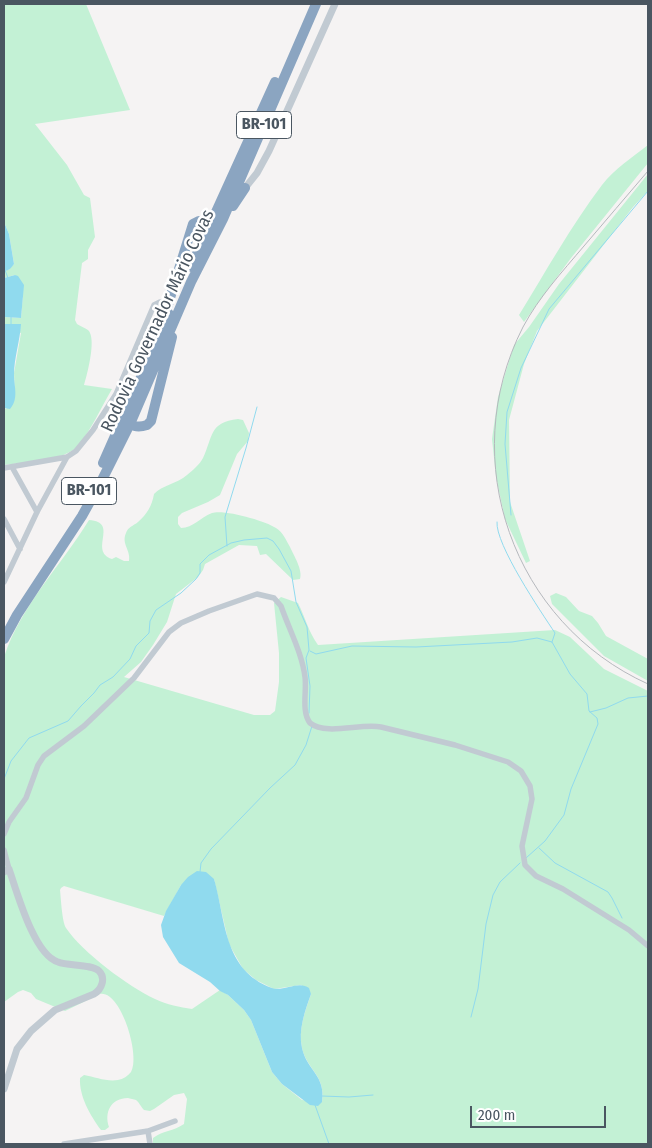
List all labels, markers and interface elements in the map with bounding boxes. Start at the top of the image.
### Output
road number: BR-101 [236,112,292,138]
street label: Rodovia Governador Mário Covas [97,206,219,436]
road number: BR-101 [62,478,116,504]
scale bar [472,1096,608,1128]
text: 200 m [478,1106,515,1124]

